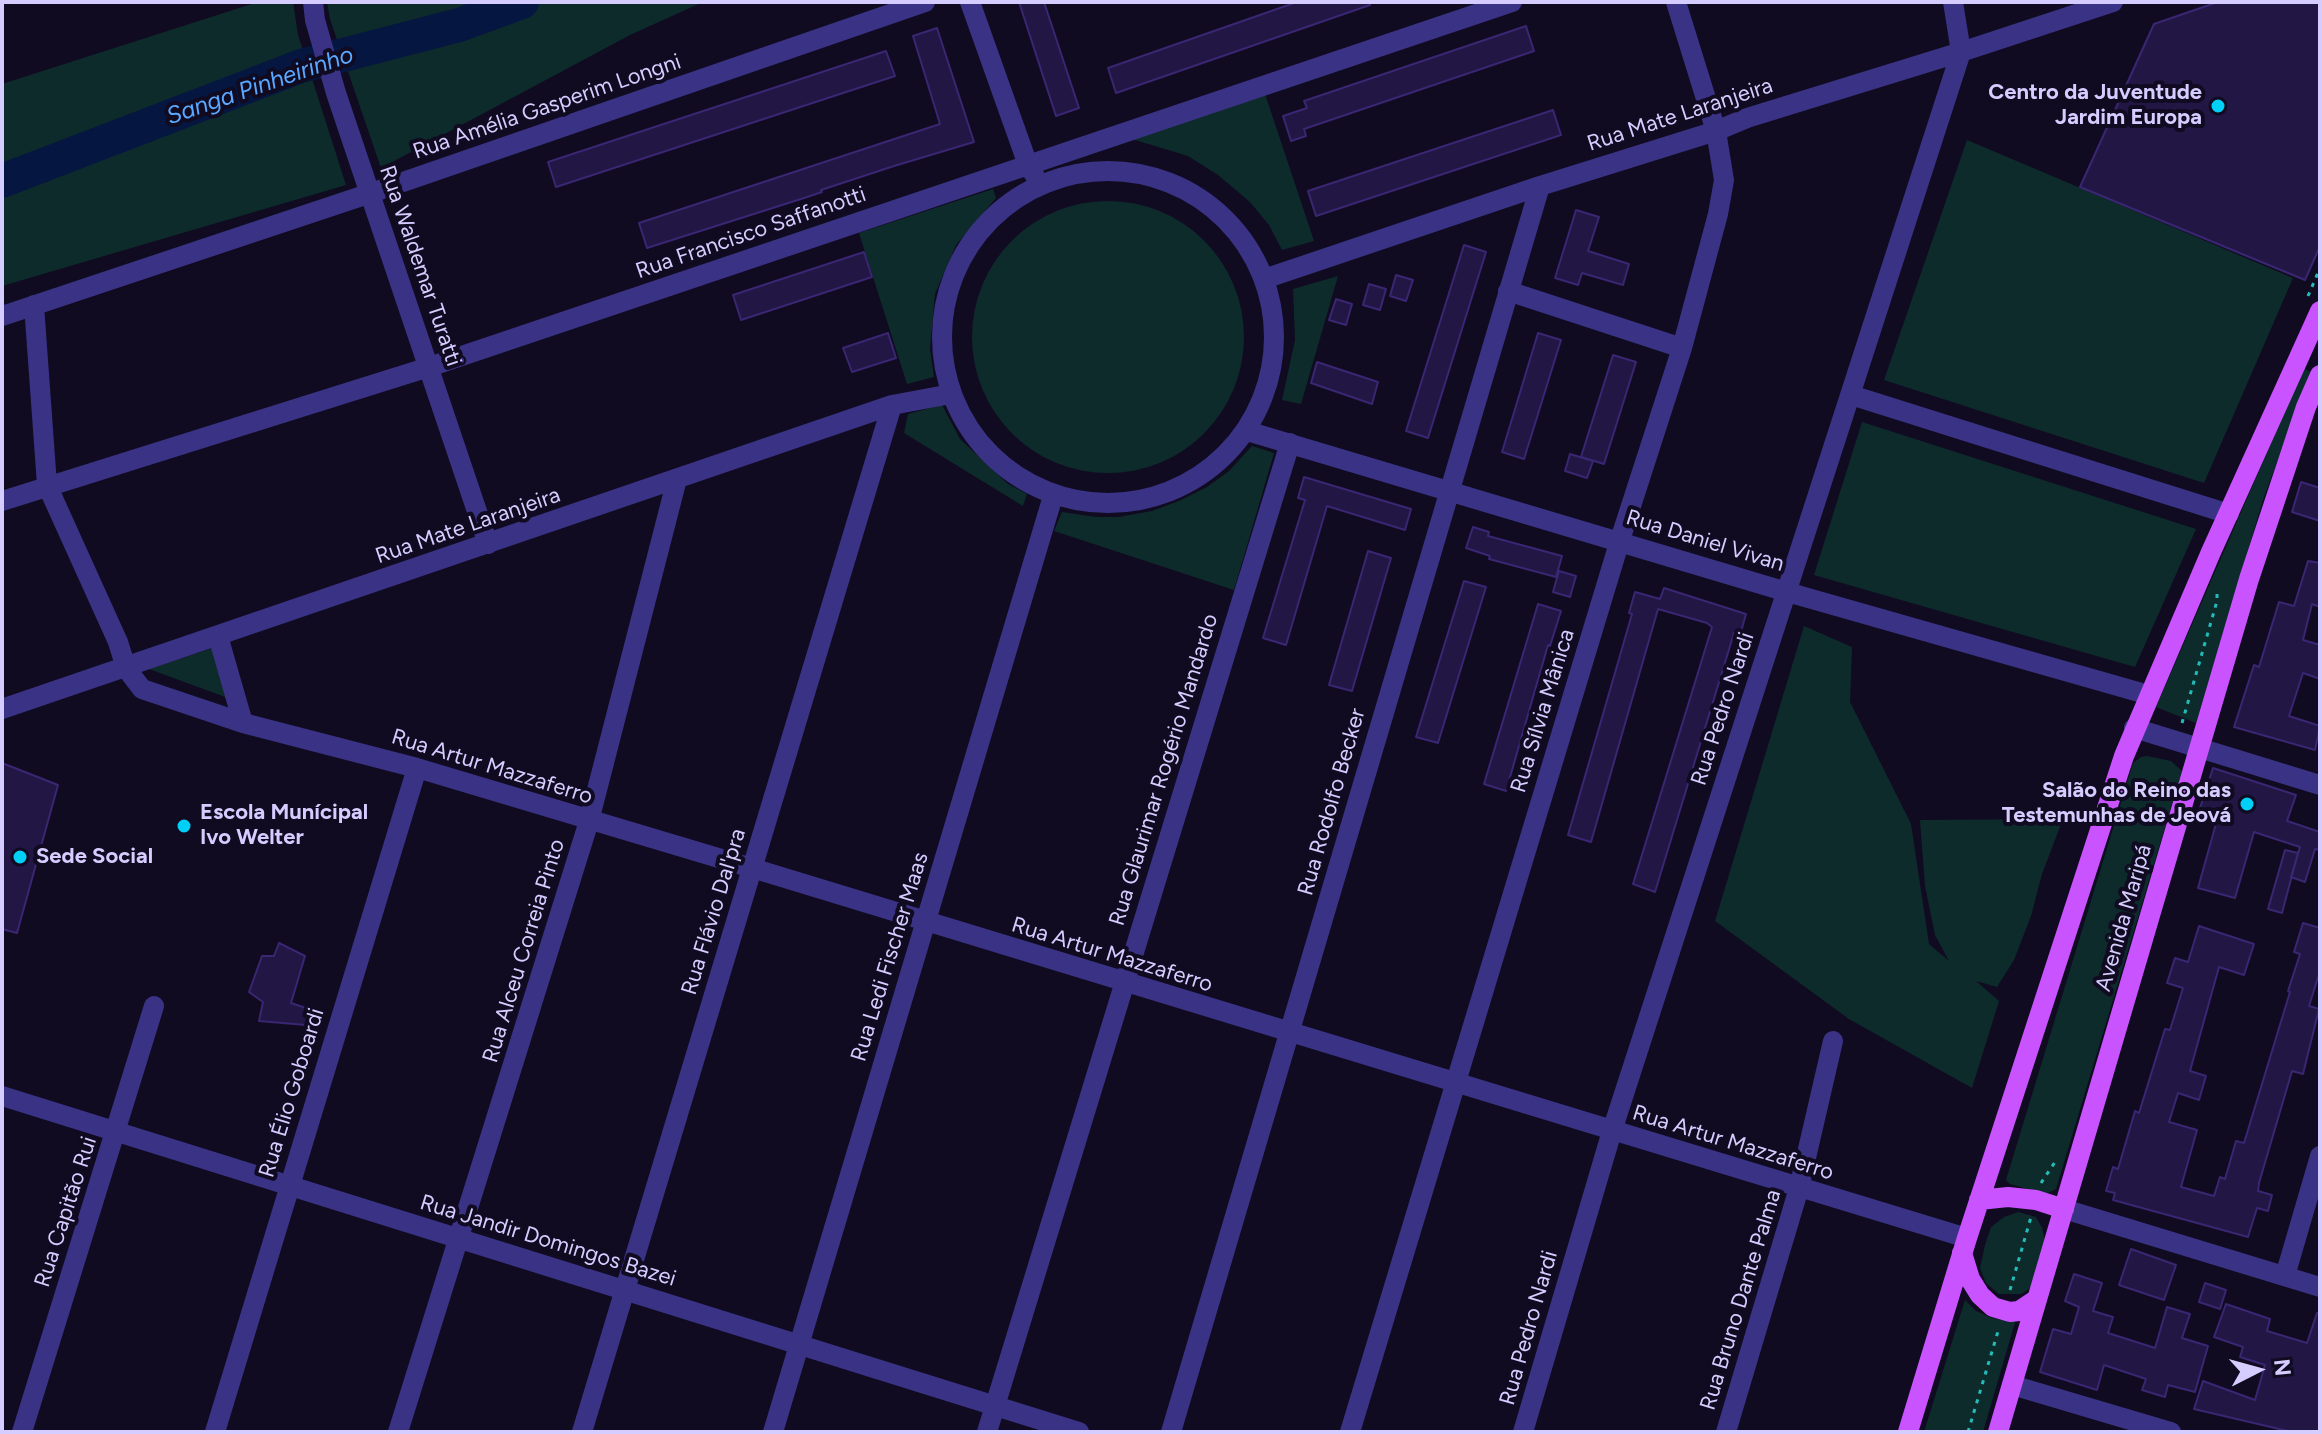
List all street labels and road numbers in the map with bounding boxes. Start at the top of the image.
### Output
street label: Rua Amélia Gasperim Longni [410,49,684,165]
street label: Rua Mate Laranjeira [1584,73,1776,157]
street label: Rua Waldemar Turatti [373,162,467,370]
street label: Rua Francisco Saffanotti [632,181,870,285]
street label: Rua Mate Laranjeira [372,482,564,570]
street label: Rua Daniel Vivan [1623,504,1787,578]
street label: Rua Glaurimar Rogério Mandardo [1104,611,1224,929]
street label: Rua Sílvia Mânica [1506,626,1580,796]
street label: Rua Pedro Nardi [1686,629,1760,789]
street label: Rua Rodolfo Becker [1293,706,1371,898]
street label: Rua Artur Mazzaferro [388,724,596,810]
street label: Rua Flávio Dal'pra [676,826,752,998]
street label: Rua Alceu Correia Pinto [477,836,571,1066]
street label: Avenida Maripá [2090,842,2158,994]
street label: Rua Ledi Fischer Maas [846,849,934,1065]
street label: Rua Artur Mazzaferro [1008,912,1216,998]
street label: Rua Élio Goboardi [254,1005,330,1181]
street label: Rua Artur Mazzaferro [1629,1100,1837,1186]
street label: Rua Capitão Rui [29,1133,103,1291]
street label: Rua Bruno Dante Palma [1695,1187,1787,1413]
street label: Rua Jandir Domingos Bazei [417,1189,679,1293]
street label: Rua Pedro Nardi [1494,1248,1564,1408]

